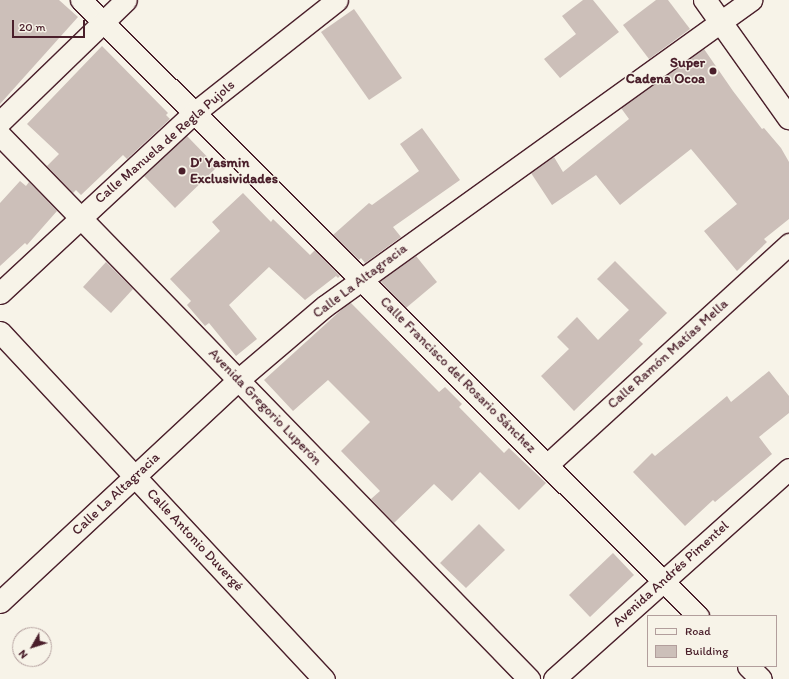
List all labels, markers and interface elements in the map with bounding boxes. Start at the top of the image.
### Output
scale bar [14,12,87,38]
text: 20 m [19,20,46,34]
place label: Super Cadena Ocoa [626,55,705,88]
marker: Super Cadena Ocoa [708,66,718,76]
street label: Calle Manuela de Regla Pujols [92,77,238,207]
place label: D' Yasmin Exclusividades [190,155,278,188]
marker: D' Yasmin Exclusividades [177,166,187,176]
street label: Calle La Altagracia [309,240,411,322]
street label: Calle Francisco del Rosario Sánchez [377,294,539,456]
street label: Calle Ramón Matías Mella [605,296,731,412]
street label: Avenida Gregorio Luperón [205,345,325,469]
street label: Calle La Altagracia [69,449,163,539]
street label: Calle Antonio Duvergé [143,485,247,595]
street label: Avenida Andrés Pimentel [609,517,733,631]
legend [647,615,777,667]
text: Road [685,624,711,638]
north arrow [12,627,52,667]
text: Building [685,644,728,658]
text: N [16,647,30,661]

